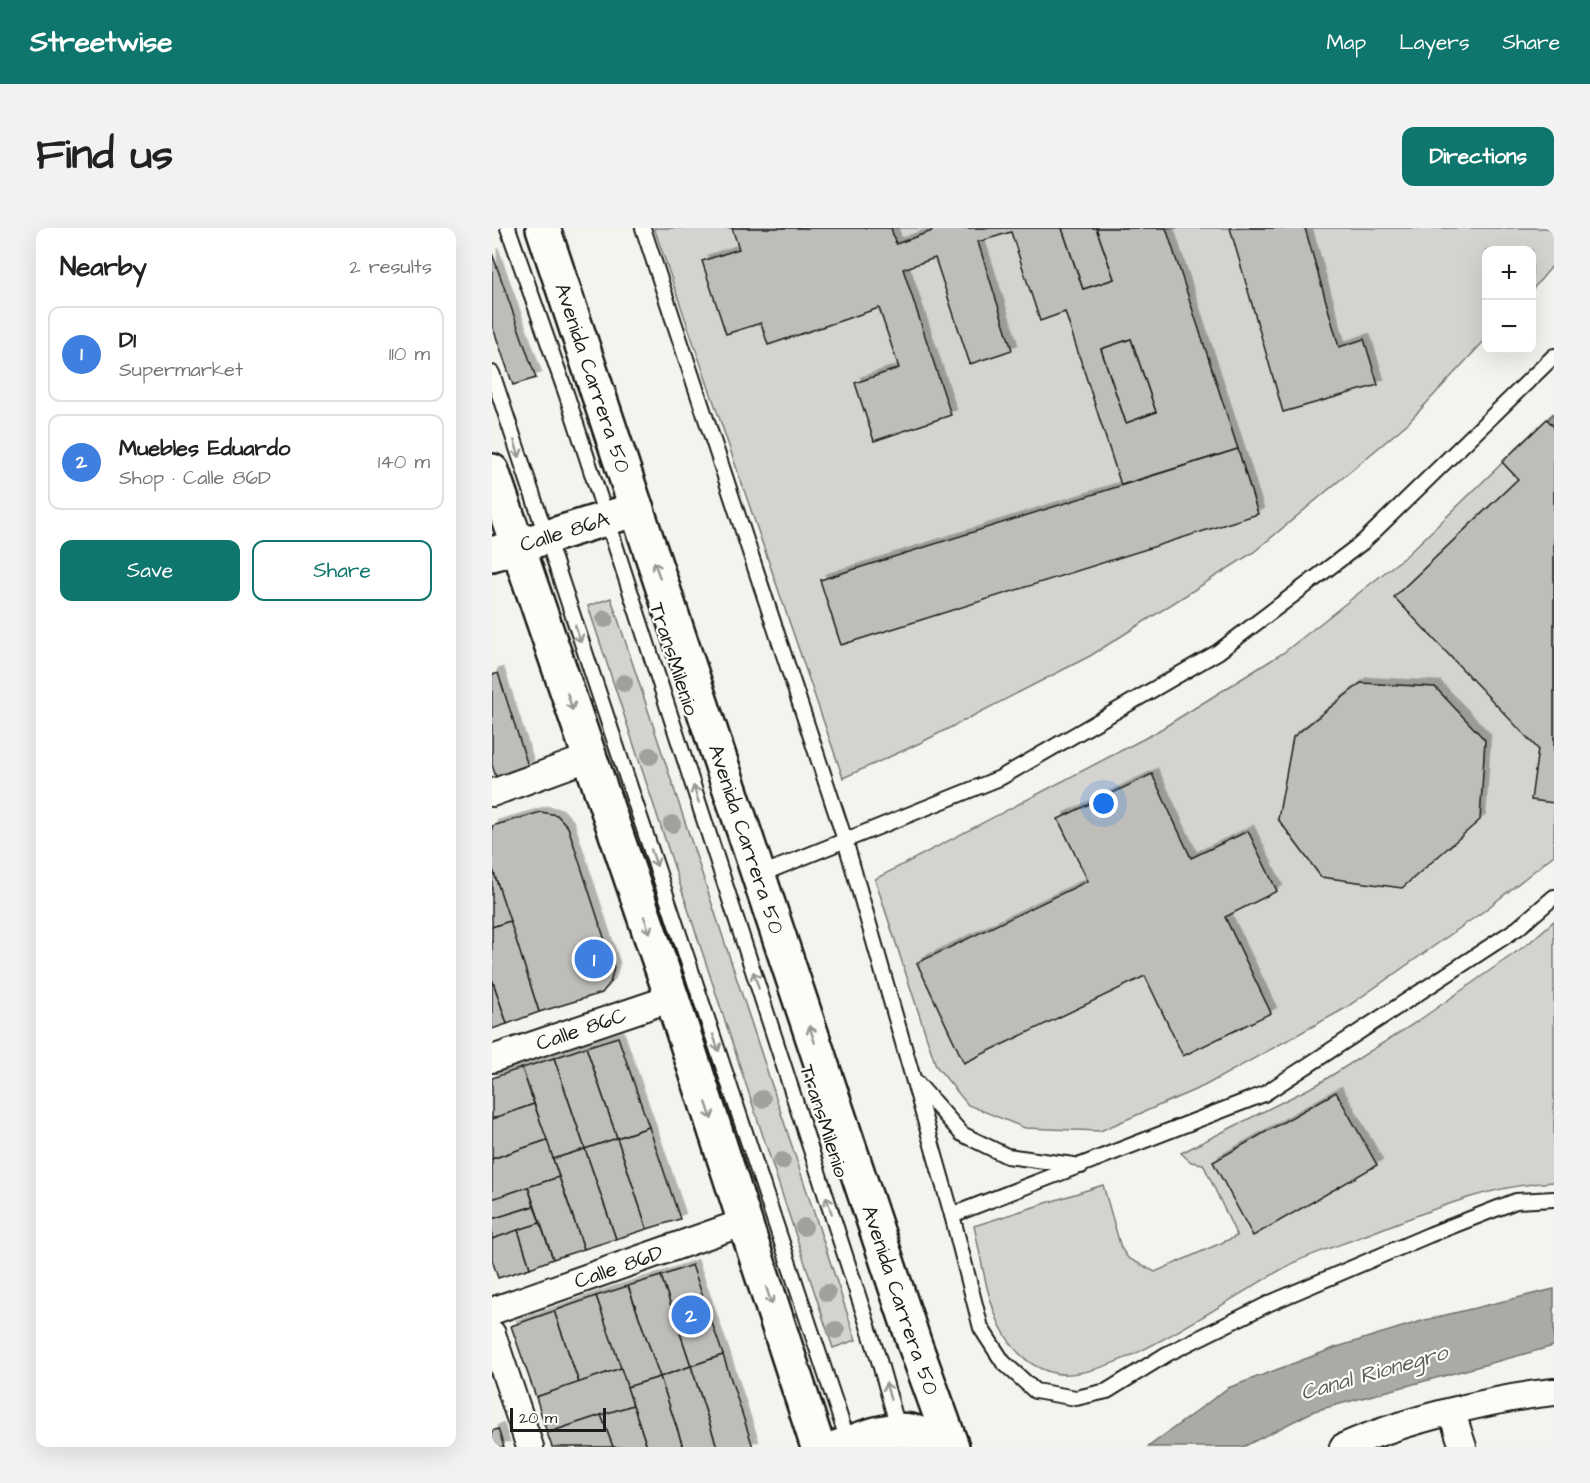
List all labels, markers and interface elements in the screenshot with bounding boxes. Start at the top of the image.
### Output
text: Streetwise [30,23,172,62]
text: Map [1326,28,1366,57]
text: Layers [1399,28,1469,57]
text: Share [1502,28,1560,57]
text: Find us [36,127,173,185]
button: Directions [1402,127,1554,186]
map controls [1482,246,1536,354]
button: + [1482,246,1536,300]
text: Nearby [60,249,147,285]
text: 2 results [349,253,432,281]
street label: Avenida Carrera 50 [548,279,638,477]
button: − [1482,300,1536,354]
text: D1 [119,325,136,356]
text: 1 [80,340,83,368]
text: 110 m [389,340,430,368]
text: Supermarket [119,356,243,384]
text: Muebles Eduardo [119,433,290,464]
one-way arrow [512,439,523,458]
text: 2 [76,448,87,476]
text: 140 m [378,448,430,476]
text: Shop · Calle 86D [119,464,271,492]
street label: Calle 86A [516,504,613,559]
button: Save [60,540,240,601]
button: Share [252,540,432,601]
one-way arrow [651,561,662,580]
street label: TransMilenio [642,599,706,719]
one-way arrow [573,624,584,643]
one-way arrow [565,692,576,711]
street label: Avenida Carrera 50 [701,740,792,938]
one-way arrow [689,785,700,804]
your location [1089,789,1118,818]
one-way arrow [649,848,660,867]
one-way arrow [643,915,654,934]
pin: 1 [574,936,614,982]
one-way arrow [749,971,760,990]
street label: Calle 86C [532,1000,630,1058]
one-way arrow [806,1025,817,1044]
one-way arrow [711,1033,722,1052]
street label: TransMilenio [792,1061,856,1181]
one-way arrow [704,1101,715,1120]
one-way arrow [823,1196,834,1215]
street label: Avenida Carrera 50 [855,1201,946,1399]
street label: Calle 86D [570,1237,667,1296]
one-way arrow [764,1286,775,1305]
pin: 2 [672,1292,710,1338]
water label: Canal Rionegro [1297,1337,1453,1410]
one-way arrow [882,1382,893,1401]
scale bar [510,1405,606,1432]
text: 20 m [519,1407,557,1429]

